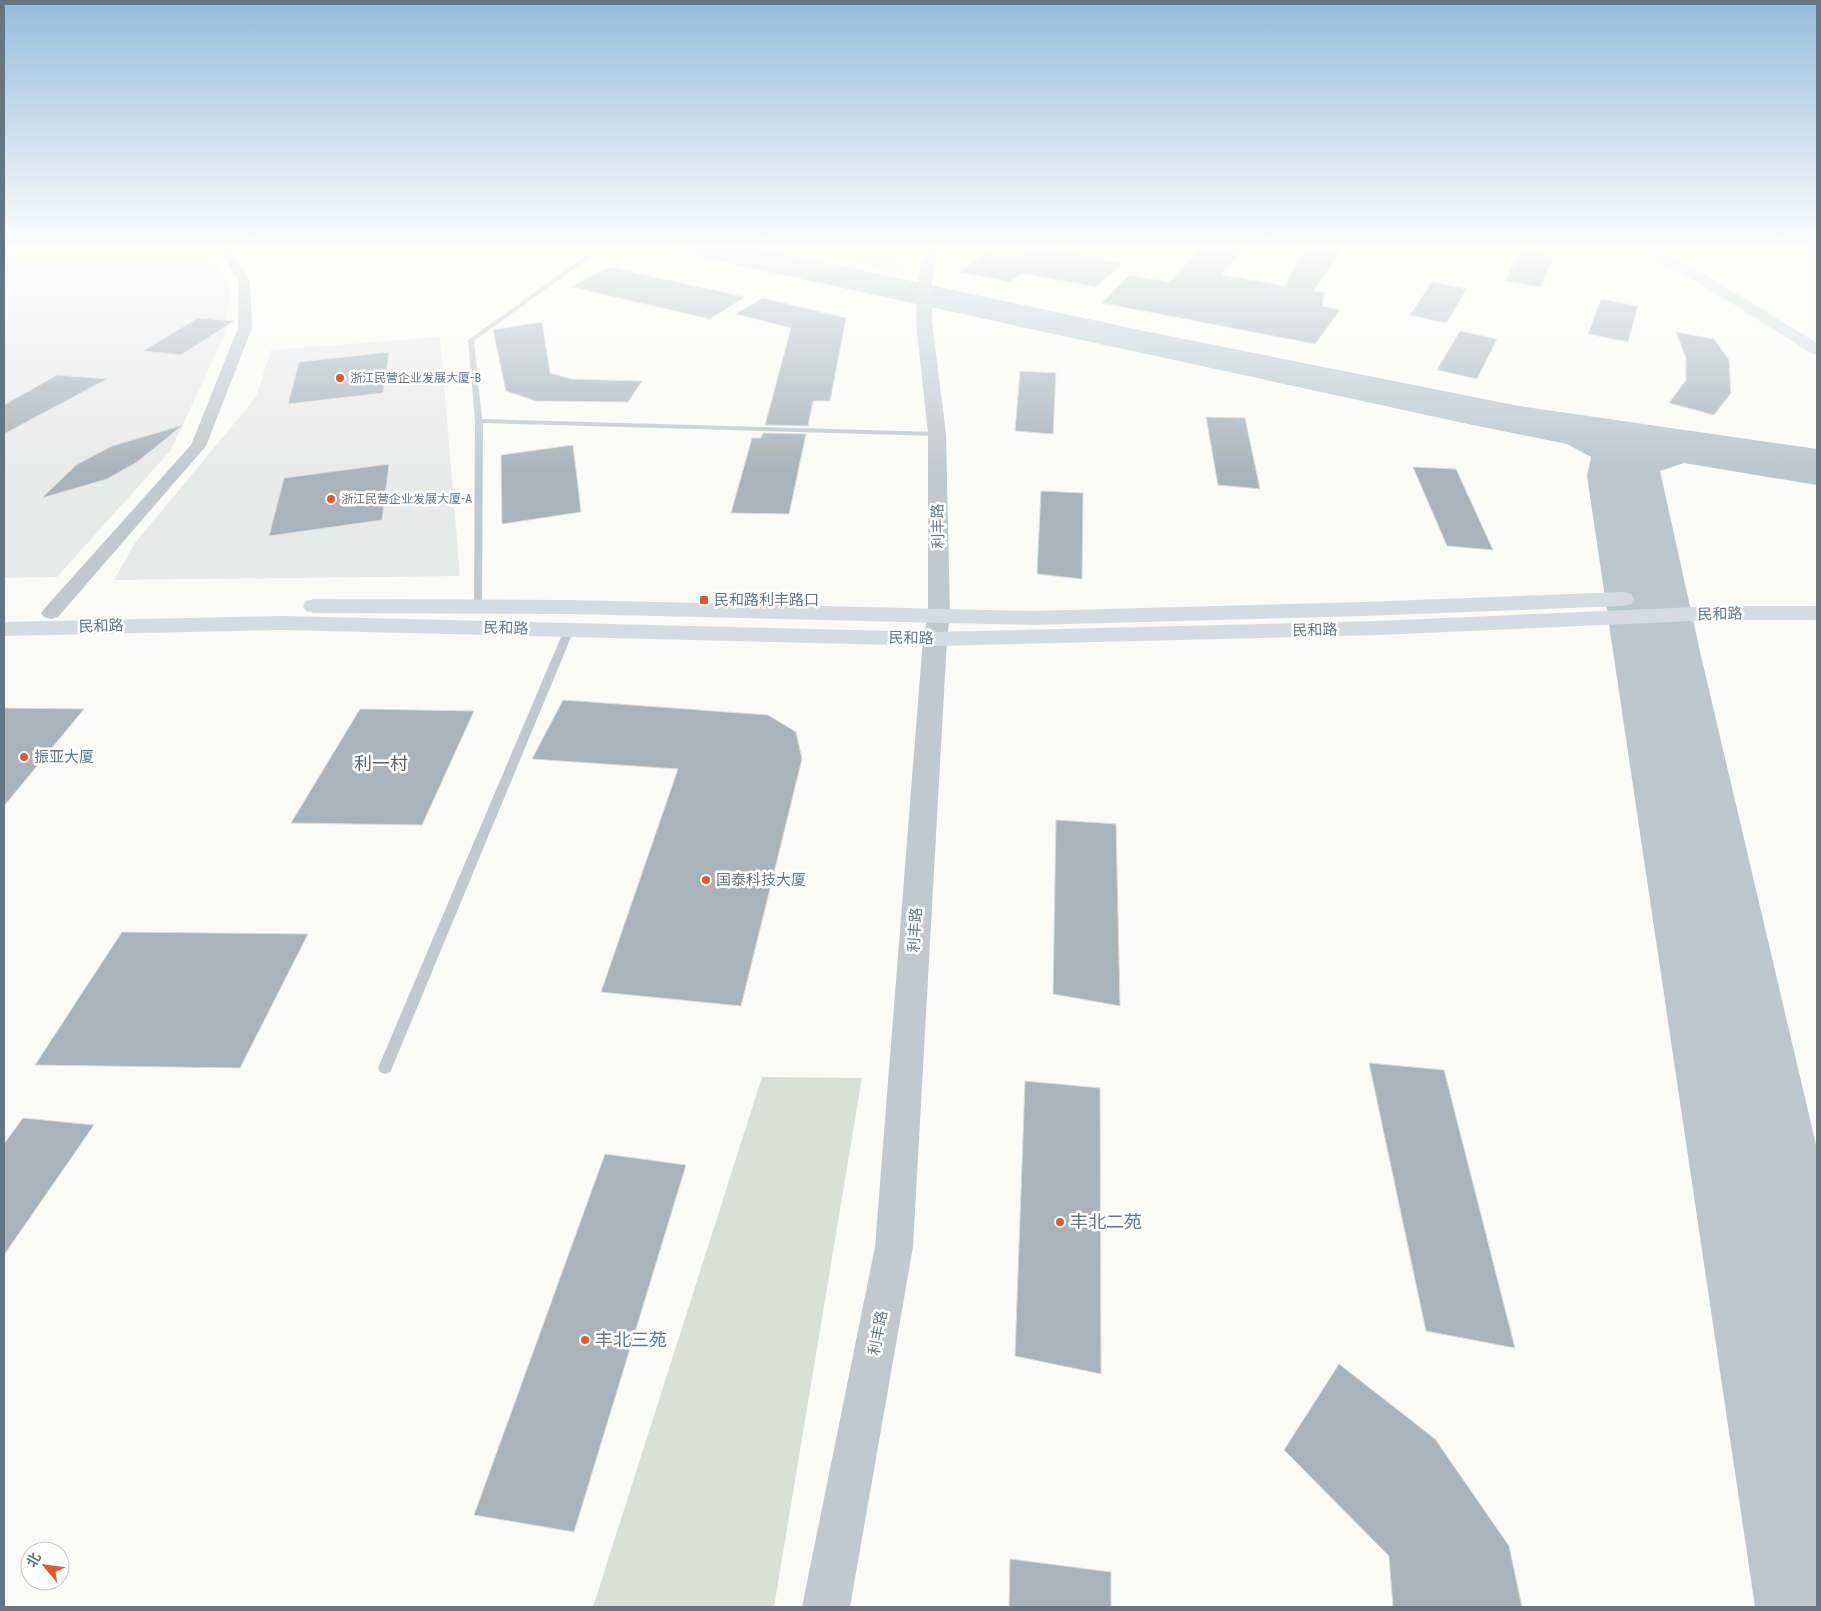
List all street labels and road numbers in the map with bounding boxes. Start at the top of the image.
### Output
street label: 利丰路 [929,503,947,549]
street label: 民和路 [1697,605,1743,623]
street label: 民和路 [78,616,124,636]
street label: 民和路 [483,618,529,638]
street label: 民和路 [1292,621,1338,639]
street label: 民和路 [888,629,934,647]
street label: 利丰路 [904,907,926,953]
street label: 利丰路 [865,1309,891,1357]

